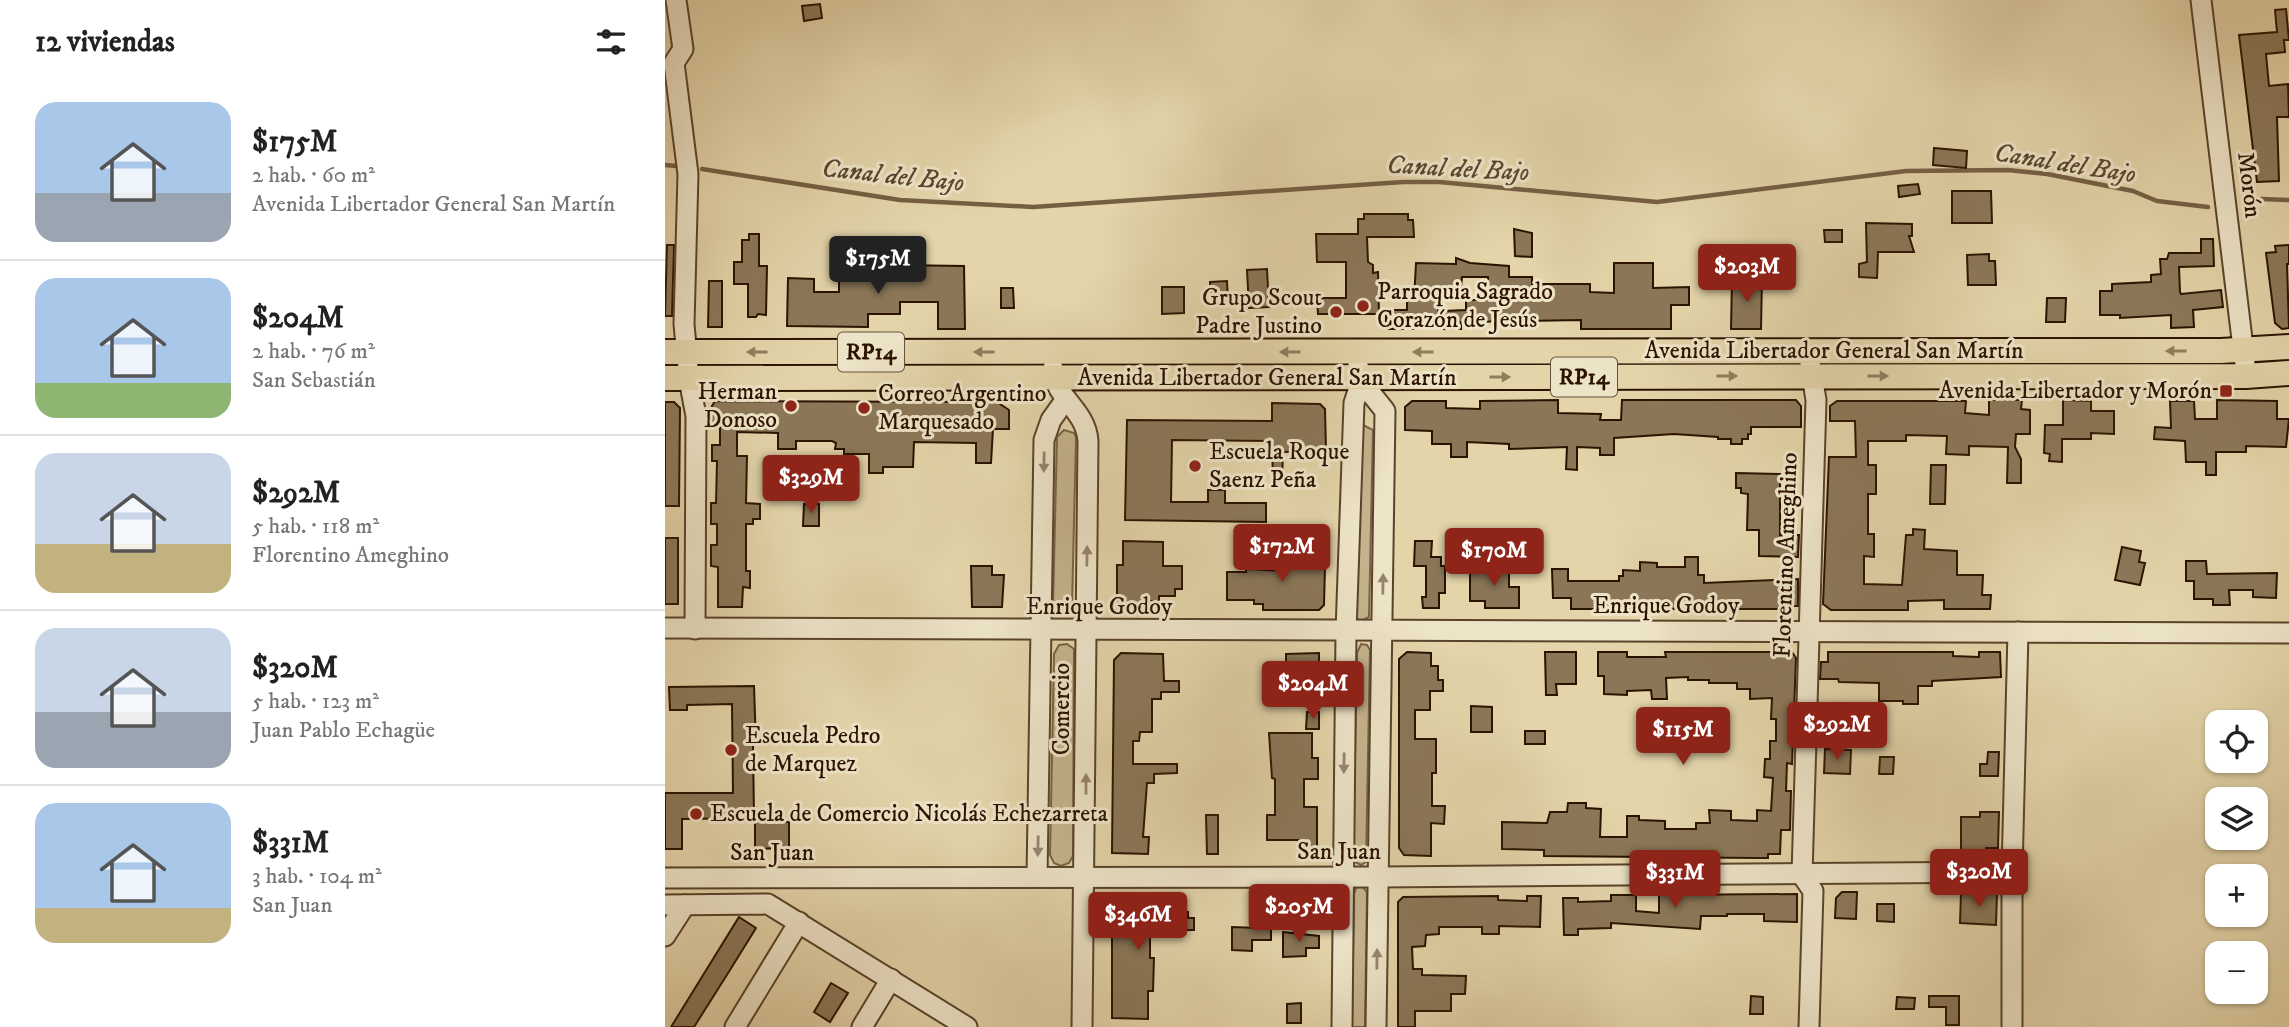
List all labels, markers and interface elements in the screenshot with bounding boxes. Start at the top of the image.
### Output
icon: filters [592,23,630,61]
text: 12 viviendas [35,24,175,61]
text: $175M [252,124,337,161]
icon: home [91,130,175,214]
water label: Canal del Bajo [1992,137,2138,191]
water label: Canal del Bajo [1386,149,1530,189]
street label: Morón [2230,150,2268,220]
water label: Canal del Bajo [820,152,966,200]
text: 2 hab. · 60 m² [252,161,375,190]
text: Avenida Libertador General San Martín [252,190,615,219]
pin: $175M [829,236,927,296]
text: $175M [845,244,911,273]
pin: $203M [1698,244,1796,304]
text: $203M [1714,252,1780,281]
place label: Parroquia Sagrado Corazón de Jesús [1377,277,1553,335]
place label: Grupo Scout Padre Justino [1195,283,1322,341]
marker: Parroquia Sagrado Corazón de Jesús [1355,298,1371,314]
text: $204M [252,300,344,337]
marker: Grupo Scout Padre Justino [1328,304,1344,320]
icon: home [91,306,175,390]
road number: RP14 [838,332,904,372]
street label: Avenida Libertador General San Martín [1645,336,2024,366]
text: 2 hab. · 76 m² [252,337,375,366]
one-way arrow [2165,345,2187,357]
one-way arrow [746,346,768,358]
one-way arrow [973,346,995,358]
one-way arrow [1278,346,1300,358]
one-way arrow [1412,346,1434,358]
road number: RP14 [1551,358,1617,396]
street label: Avenida Libertador General San Martín [1078,363,1457,393]
text: San Sebastián [252,366,376,395]
one-way arrow [1868,370,1890,382]
one-way arrow [1489,371,1511,383]
one-way arrow [1716,371,1738,382]
place label: Avenida Libertador y Morón [1939,376,2212,406]
place label: Herman Donoso [698,377,777,435]
place label: Correo Argentino Marquesado [878,379,1046,437]
marker: Avenida Libertador y Morón [2218,383,2234,399]
marker: Herman Donoso [783,398,799,414]
marker: Correo Argentino Marquesado [856,400,872,416]
place label: Escuela Roque Saenz Peña [1209,437,1349,495]
one-way arrow [1038,451,1050,473]
street label: Florentino Ameghino [1767,452,1805,658]
pin: $329M [762,456,860,515]
marker: Escuela Roque Saenz Peña [1187,458,1203,474]
text: $329M [779,463,843,492]
text: $292M [252,475,340,512]
icon: home [91,481,175,565]
text: 5 hab. · 118 m² [252,512,379,541]
pin: $172M [1233,524,1331,584]
pin: $170M [1445,528,1543,588]
text: $172M [1249,532,1315,561]
text: $170M [1461,536,1527,565]
text: Florentino Ameghino [252,541,449,570]
one-way arrow [1081,545,1093,567]
one-way arrow [1377,573,1389,595]
street label: Enrique Godoy [1593,591,1740,621]
street label: Enrique Godoy [1026,592,1173,622]
text: $320M [252,650,338,687]
icon: home [91,656,175,740]
pin: $204M [1264,662,1362,721]
street label: Comercio [1047,663,1077,755]
text: $204M [1278,669,1348,698]
text: 5 hab. · 123 m² [252,687,379,716]
pin: $292M [1788,702,1886,762]
pin: $115M [1634,708,1732,767]
text: $292M [1803,710,1871,739]
map controls [2205,710,2268,1004]
button: locate [2205,710,2268,773]
text: $115M [1652,715,1714,744]
text: Juan Pablo Echagüe [252,716,435,745]
place label: Escuela Pedro de Marquez [745,721,881,779]
marker: Escuela Pedro de Marquez [723,742,739,758]
one-way arrow [1338,752,1350,774]
one-way arrow [1080,773,1092,795]
button: layers [2205,787,2268,850]
place label: Escuela de Comercio Nicolás Echezarreta [710,799,1109,829]
marker: Escuela de Comercio Nicolás Echezarreta [688,806,704,822]
text: $331M [252,825,329,862]
icon: home [91,831,175,915]
one-way arrow [1032,836,1043,858]
street label: San Juan [1297,837,1381,867]
street label: San Juan [730,838,814,868]
pin: $331M [1626,850,1724,910]
pin: $320M [1930,850,2028,909]
text: $320M [1946,857,2012,886]
text: $331M [1645,858,1705,887]
text: 3 hab. · 104 m² [252,862,382,891]
button: + [2205,864,2268,927]
pin: $205M [1250,884,1348,944]
text: San Juan [252,891,332,920]
pin: $346M [1089,892,1187,952]
text: $205M [1265,892,1333,921]
text: $346M [1104,900,1172,929]
button: − [2205,941,2268,1004]
one-way arrow [1372,948,1383,970]

